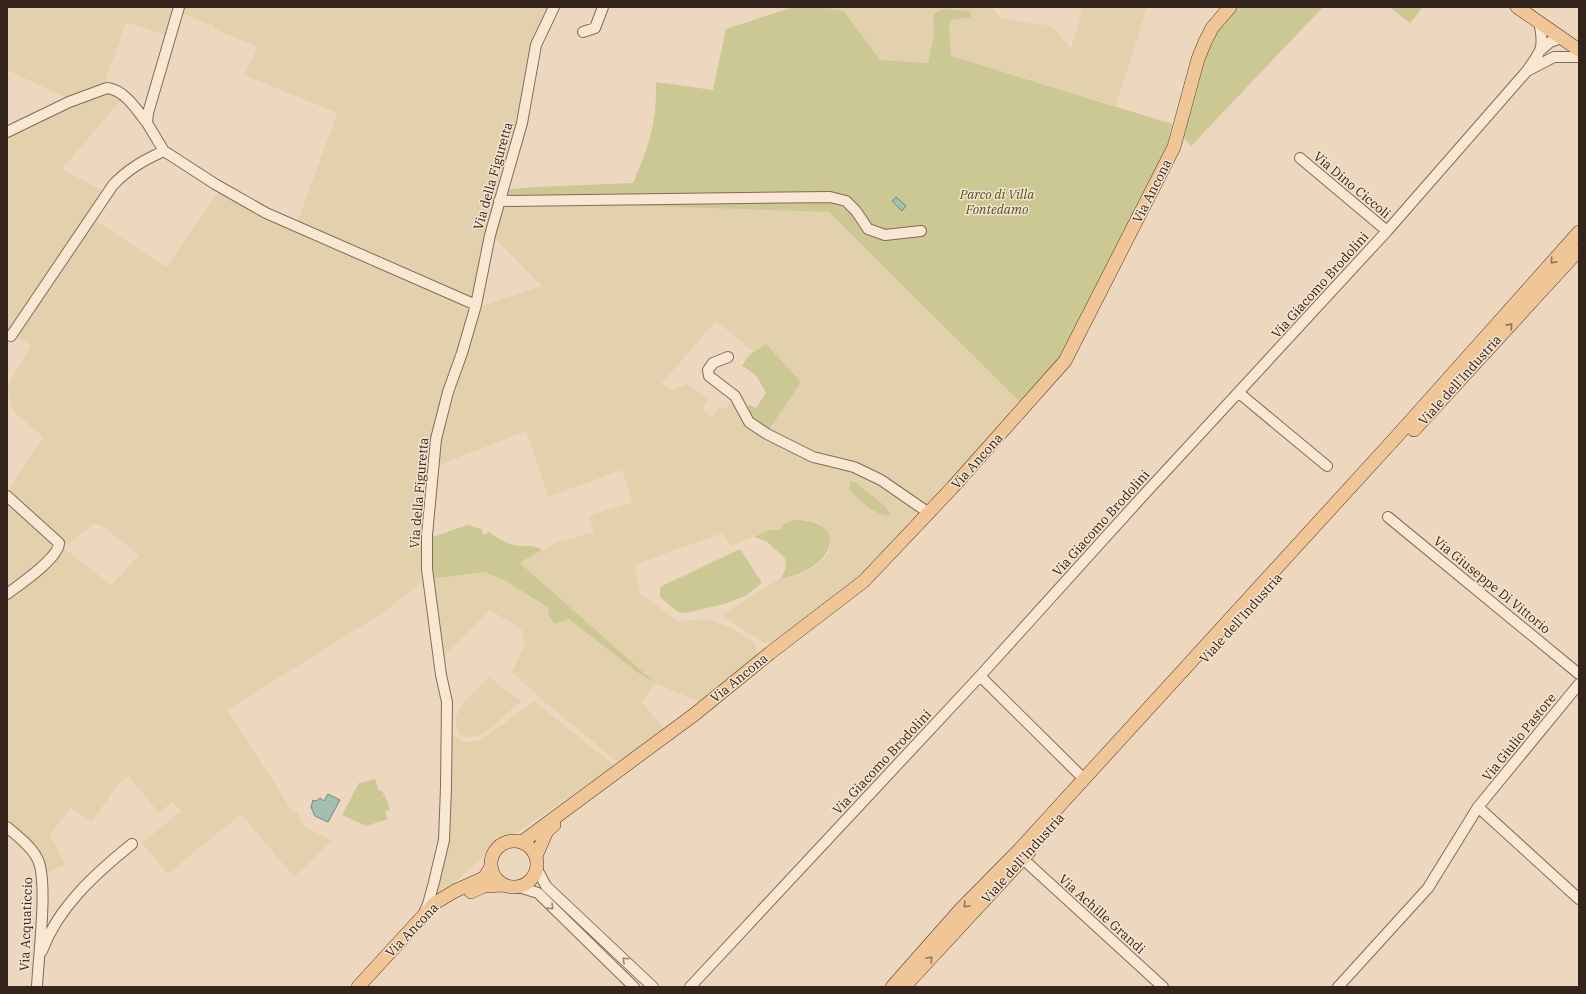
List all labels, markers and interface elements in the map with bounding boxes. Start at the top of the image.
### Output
street label: Via della Figuretta [469,120,517,232]
street label: Via Dino Ciccoli [1310,148,1394,222]
street label: Via Ancona [1129,156,1175,226]
park label: Parco di Villa Fontedamo [959,186,1034,218]
street label: Via Giacomo Brodolini [1268,228,1372,342]
one-way arrow [1551,256,1558,263]
one-way arrow [1505,323,1512,331]
street label: Viale dell'Industria [1415,331,1505,429]
street label: Via Ancona [948,430,1006,492]
street label: Via della Figuretta [406,437,432,549]
street label: Via Giacomo Brodolini [1049,466,1153,580]
street label: Via Giuseppe Di Vittorio [1430,533,1554,637]
street label: Viale dell'Industria [1196,569,1286,667]
street label: Via Ancona [707,650,771,706]
street label: Via Giulio Pastore [1478,690,1560,784]
street label: Via Giacomo Brodolini [829,706,935,818]
street label: Viale dell'Industria [978,809,1068,907]
street label: Via Achille Grandi [1055,871,1149,957]
street label: Via Acquaticcio [16,877,36,971]
street label: Via Ancona [382,899,442,961]
one-way arrow [963,900,971,908]
one-way arrow [546,902,554,909]
one-way arrow [926,956,933,964]
one-way arrow [622,958,629,965]

